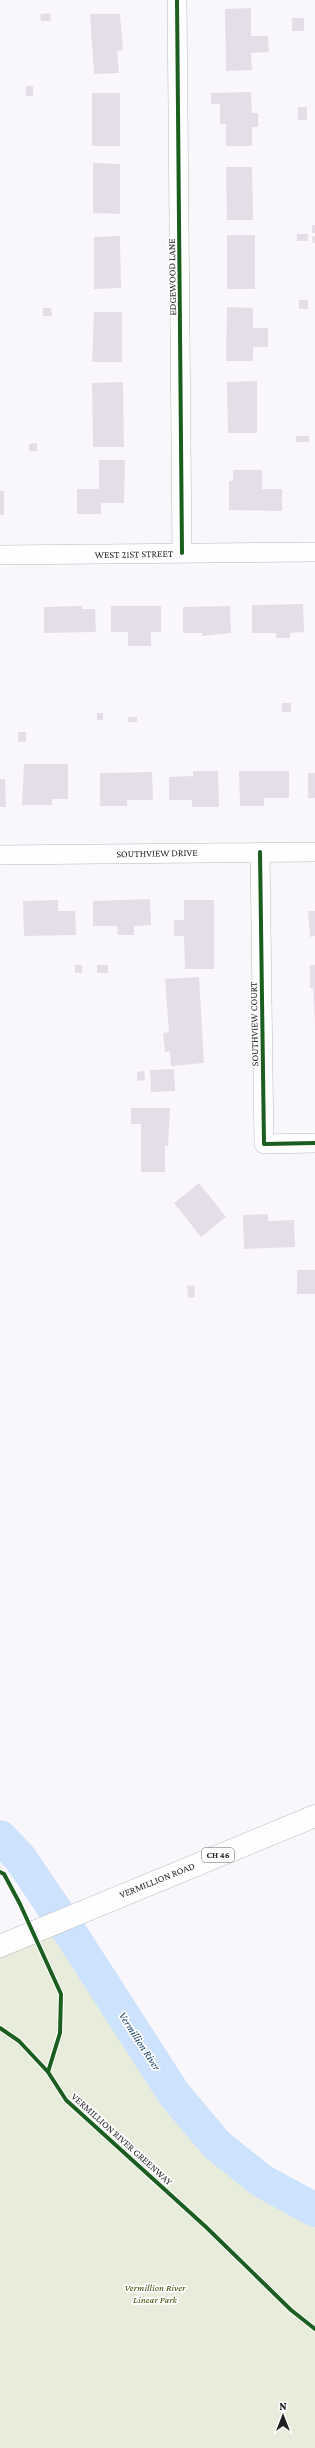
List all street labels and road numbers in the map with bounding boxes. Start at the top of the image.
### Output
street label: EDGEWOOD LANE [166,238,178,316]
street label: WEST 21ST STREET [95,548,174,560]
street label: SOUTHVIEW DRIVE [116,847,198,859]
street label: SOUTHVIEW COURT [248,981,260,1066]
road number: CH 46 [202,1848,234,1862]
street label: VERMILLION ROAD [118,1860,197,1900]
street label: VERMILLION RIVER GREENWAY [69,2091,175,2188]

